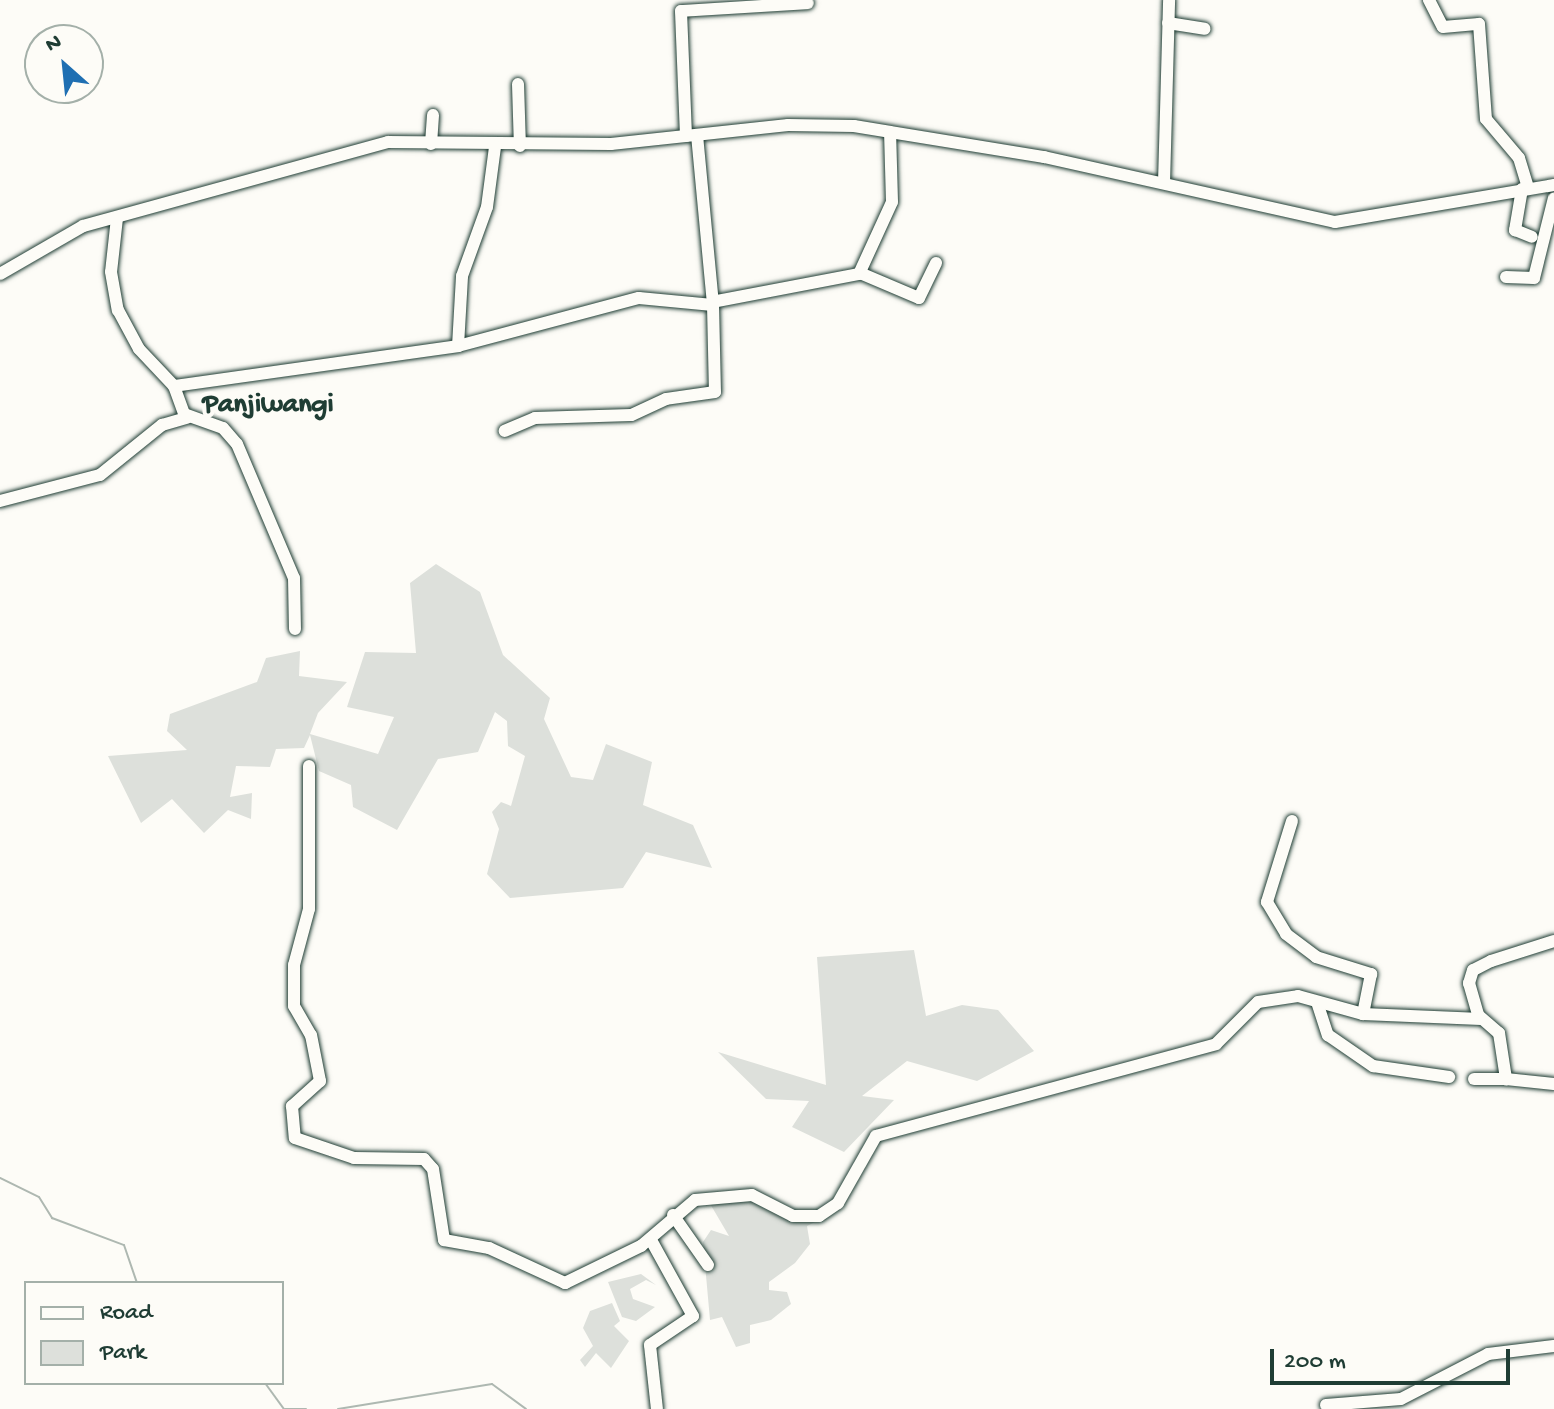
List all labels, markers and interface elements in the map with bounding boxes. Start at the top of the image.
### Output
north arrow [24,24,104,104]
text: N [42,30,66,59]
district label: Panjiwangi [202,389,334,423]
legend [24,1281,284,1385]
text: Road [100,1299,152,1328]
scale bar [1274,1333,1514,1383]
text: Park [100,1339,146,1368]
text: 200 m [1284,1348,1346,1377]

